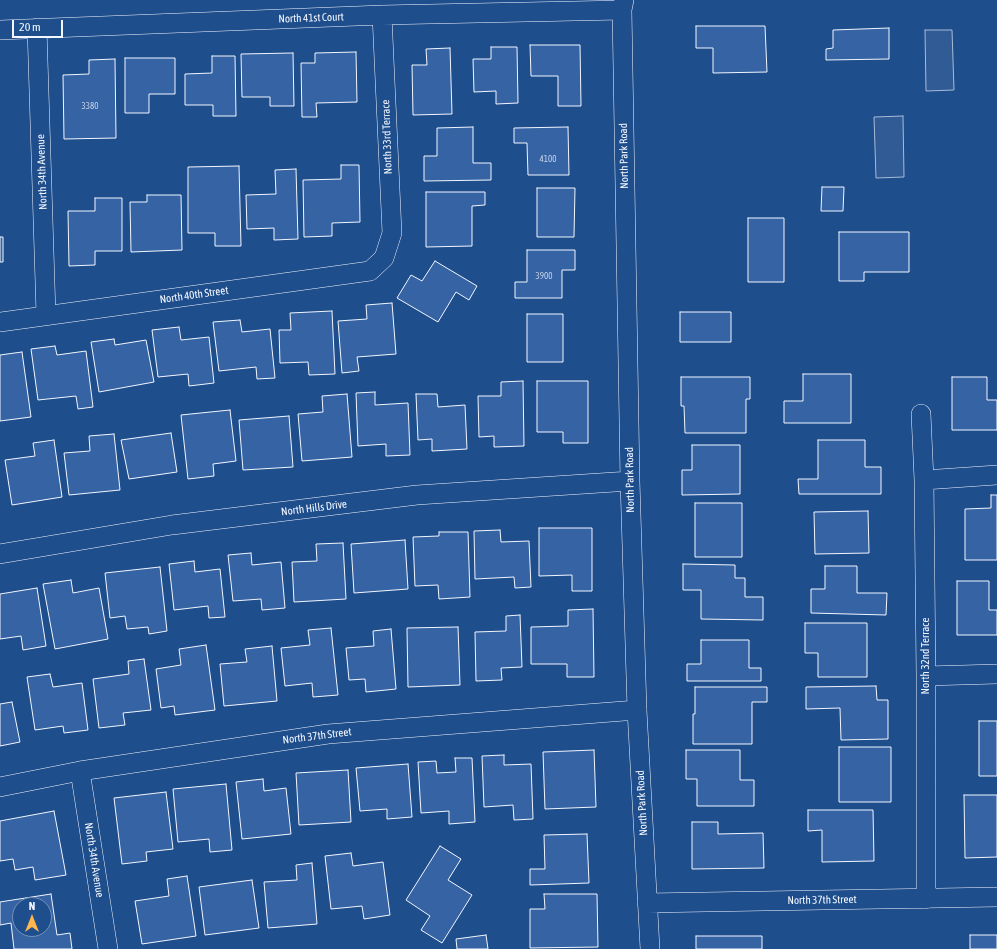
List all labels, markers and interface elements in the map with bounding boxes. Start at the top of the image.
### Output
street label: North 41st Court [278,10,344,26]
scale bar [14,12,65,38]
text: 20 m [19,20,41,34]
street label: North 33rd Terrace [379,99,395,175]
house number: 3380 [82,101,98,111]
street label: North Park Road [617,123,631,189]
street label: North 34th Avenue [34,134,50,210]
house number: 4100 [540,154,556,164]
house number: 3900 [536,271,552,281]
street label: North 40th Street [159,284,229,306]
street label: North Park Road [623,447,637,513]
street label: North Hills Drive [280,497,348,519]
street label: North 32nd Terrace [919,618,933,694]
street label: North 37th Street [282,725,352,747]
street label: North Park Road [634,770,650,836]
street label: North 34th Avenue [82,822,106,898]
street label: North 37th Street [787,893,857,907]
north arrow [12,897,52,937]
text: N [29,900,35,912]

